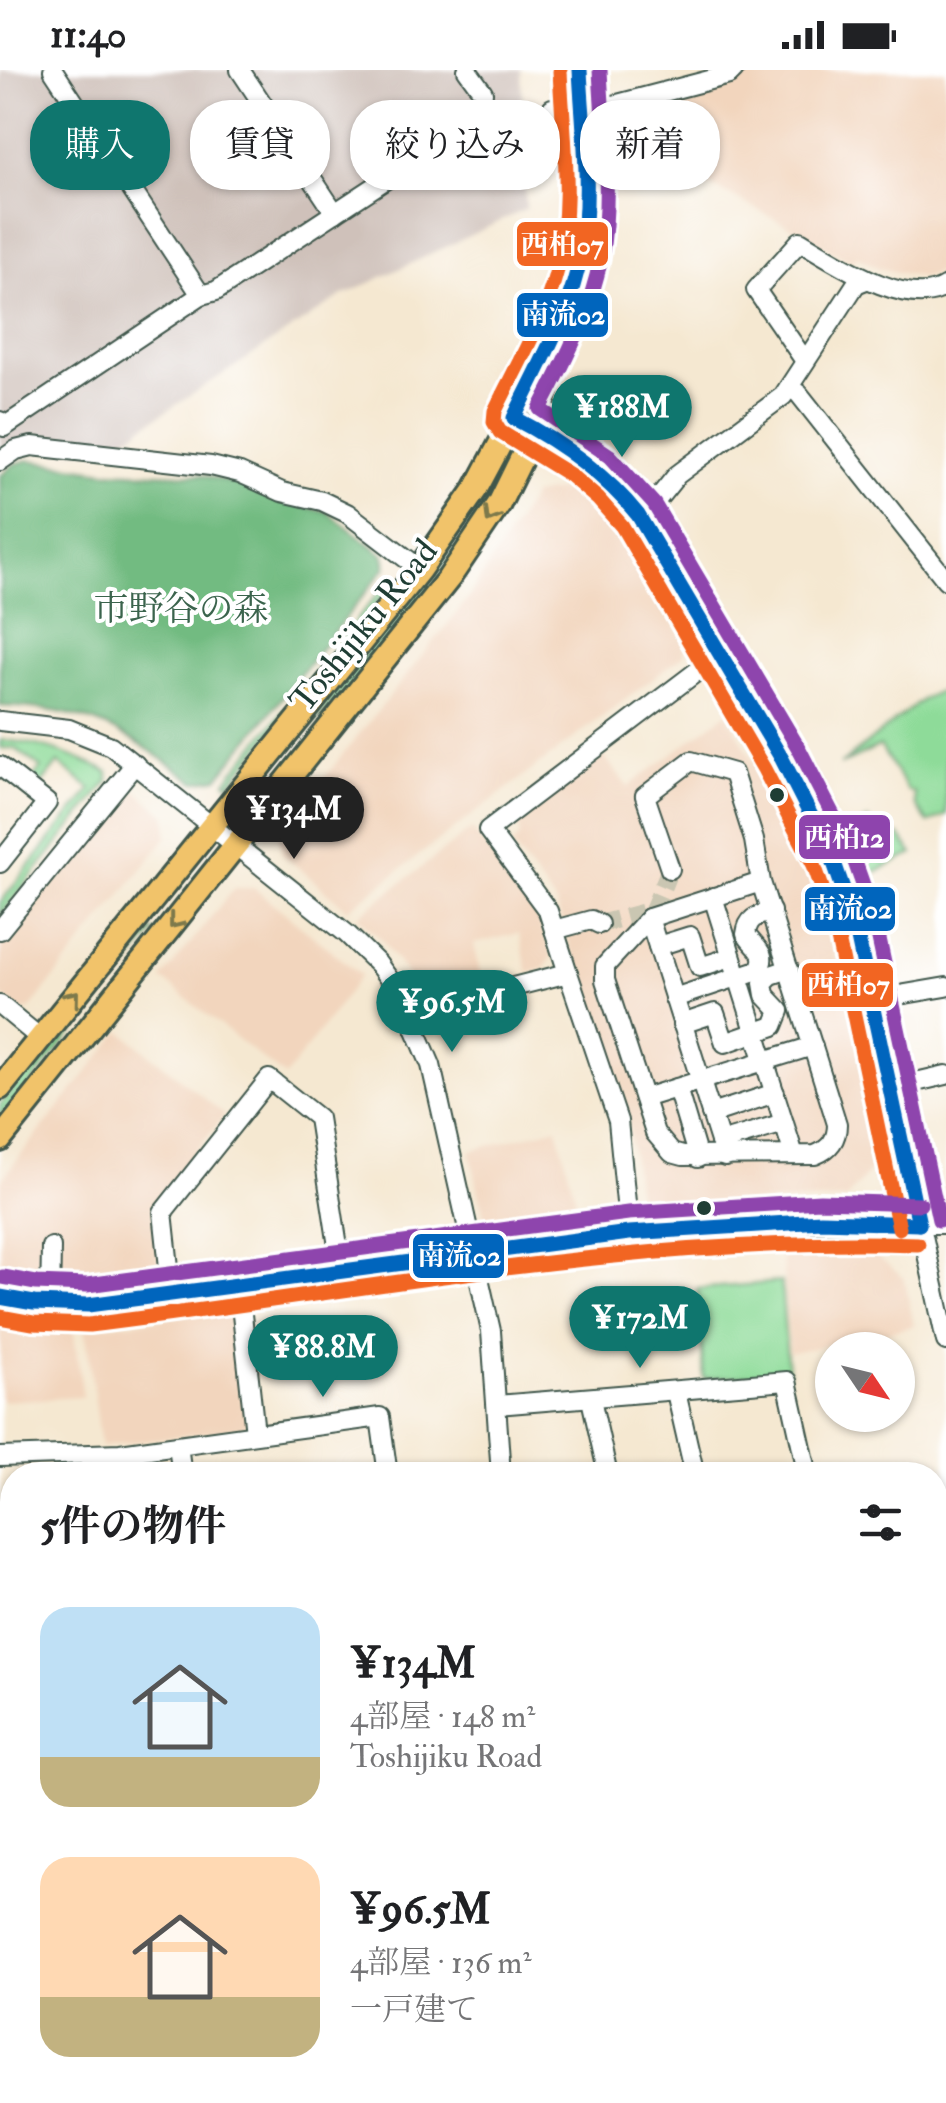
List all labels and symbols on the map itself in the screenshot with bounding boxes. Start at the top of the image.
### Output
line badge: 西柏07 [515,220,610,268]
text: 西柏07 [520,228,604,263]
line badge: 南流02 [515,291,610,339]
text: 南流02 [521,298,605,333]
pin: ¥188M [552,375,692,460]
one-way arrow [484,505,503,523]
street label: Toshijiku Road [281,530,447,722]
park label: 市野谷の森 [93,587,269,631]
pin: ¥134M [224,777,364,862]
unlabelled marker [767,785,787,805]
line badge: 西柏12 [797,813,892,861]
text: 西柏12 [804,821,884,856]
line badge: 南流02 [803,885,897,933]
text: 南流02 [808,892,892,927]
one-way arrow [169,910,186,928]
line badge: 西柏07 [800,961,895,1009]
text: 西柏07 [806,968,890,1003]
pin: ¥96.5M [371,970,533,1055]
one-way arrow [61,990,79,1008]
unlabelled marker [694,1198,714,1218]
line badge: 南流02 [411,1232,506,1280]
text: 南流02 [417,1239,501,1274]
pin: ¥172M [570,1286,710,1371]
pin: ¥88.8M [242,1315,404,1400]
north arrow [815,1332,915,1432]

